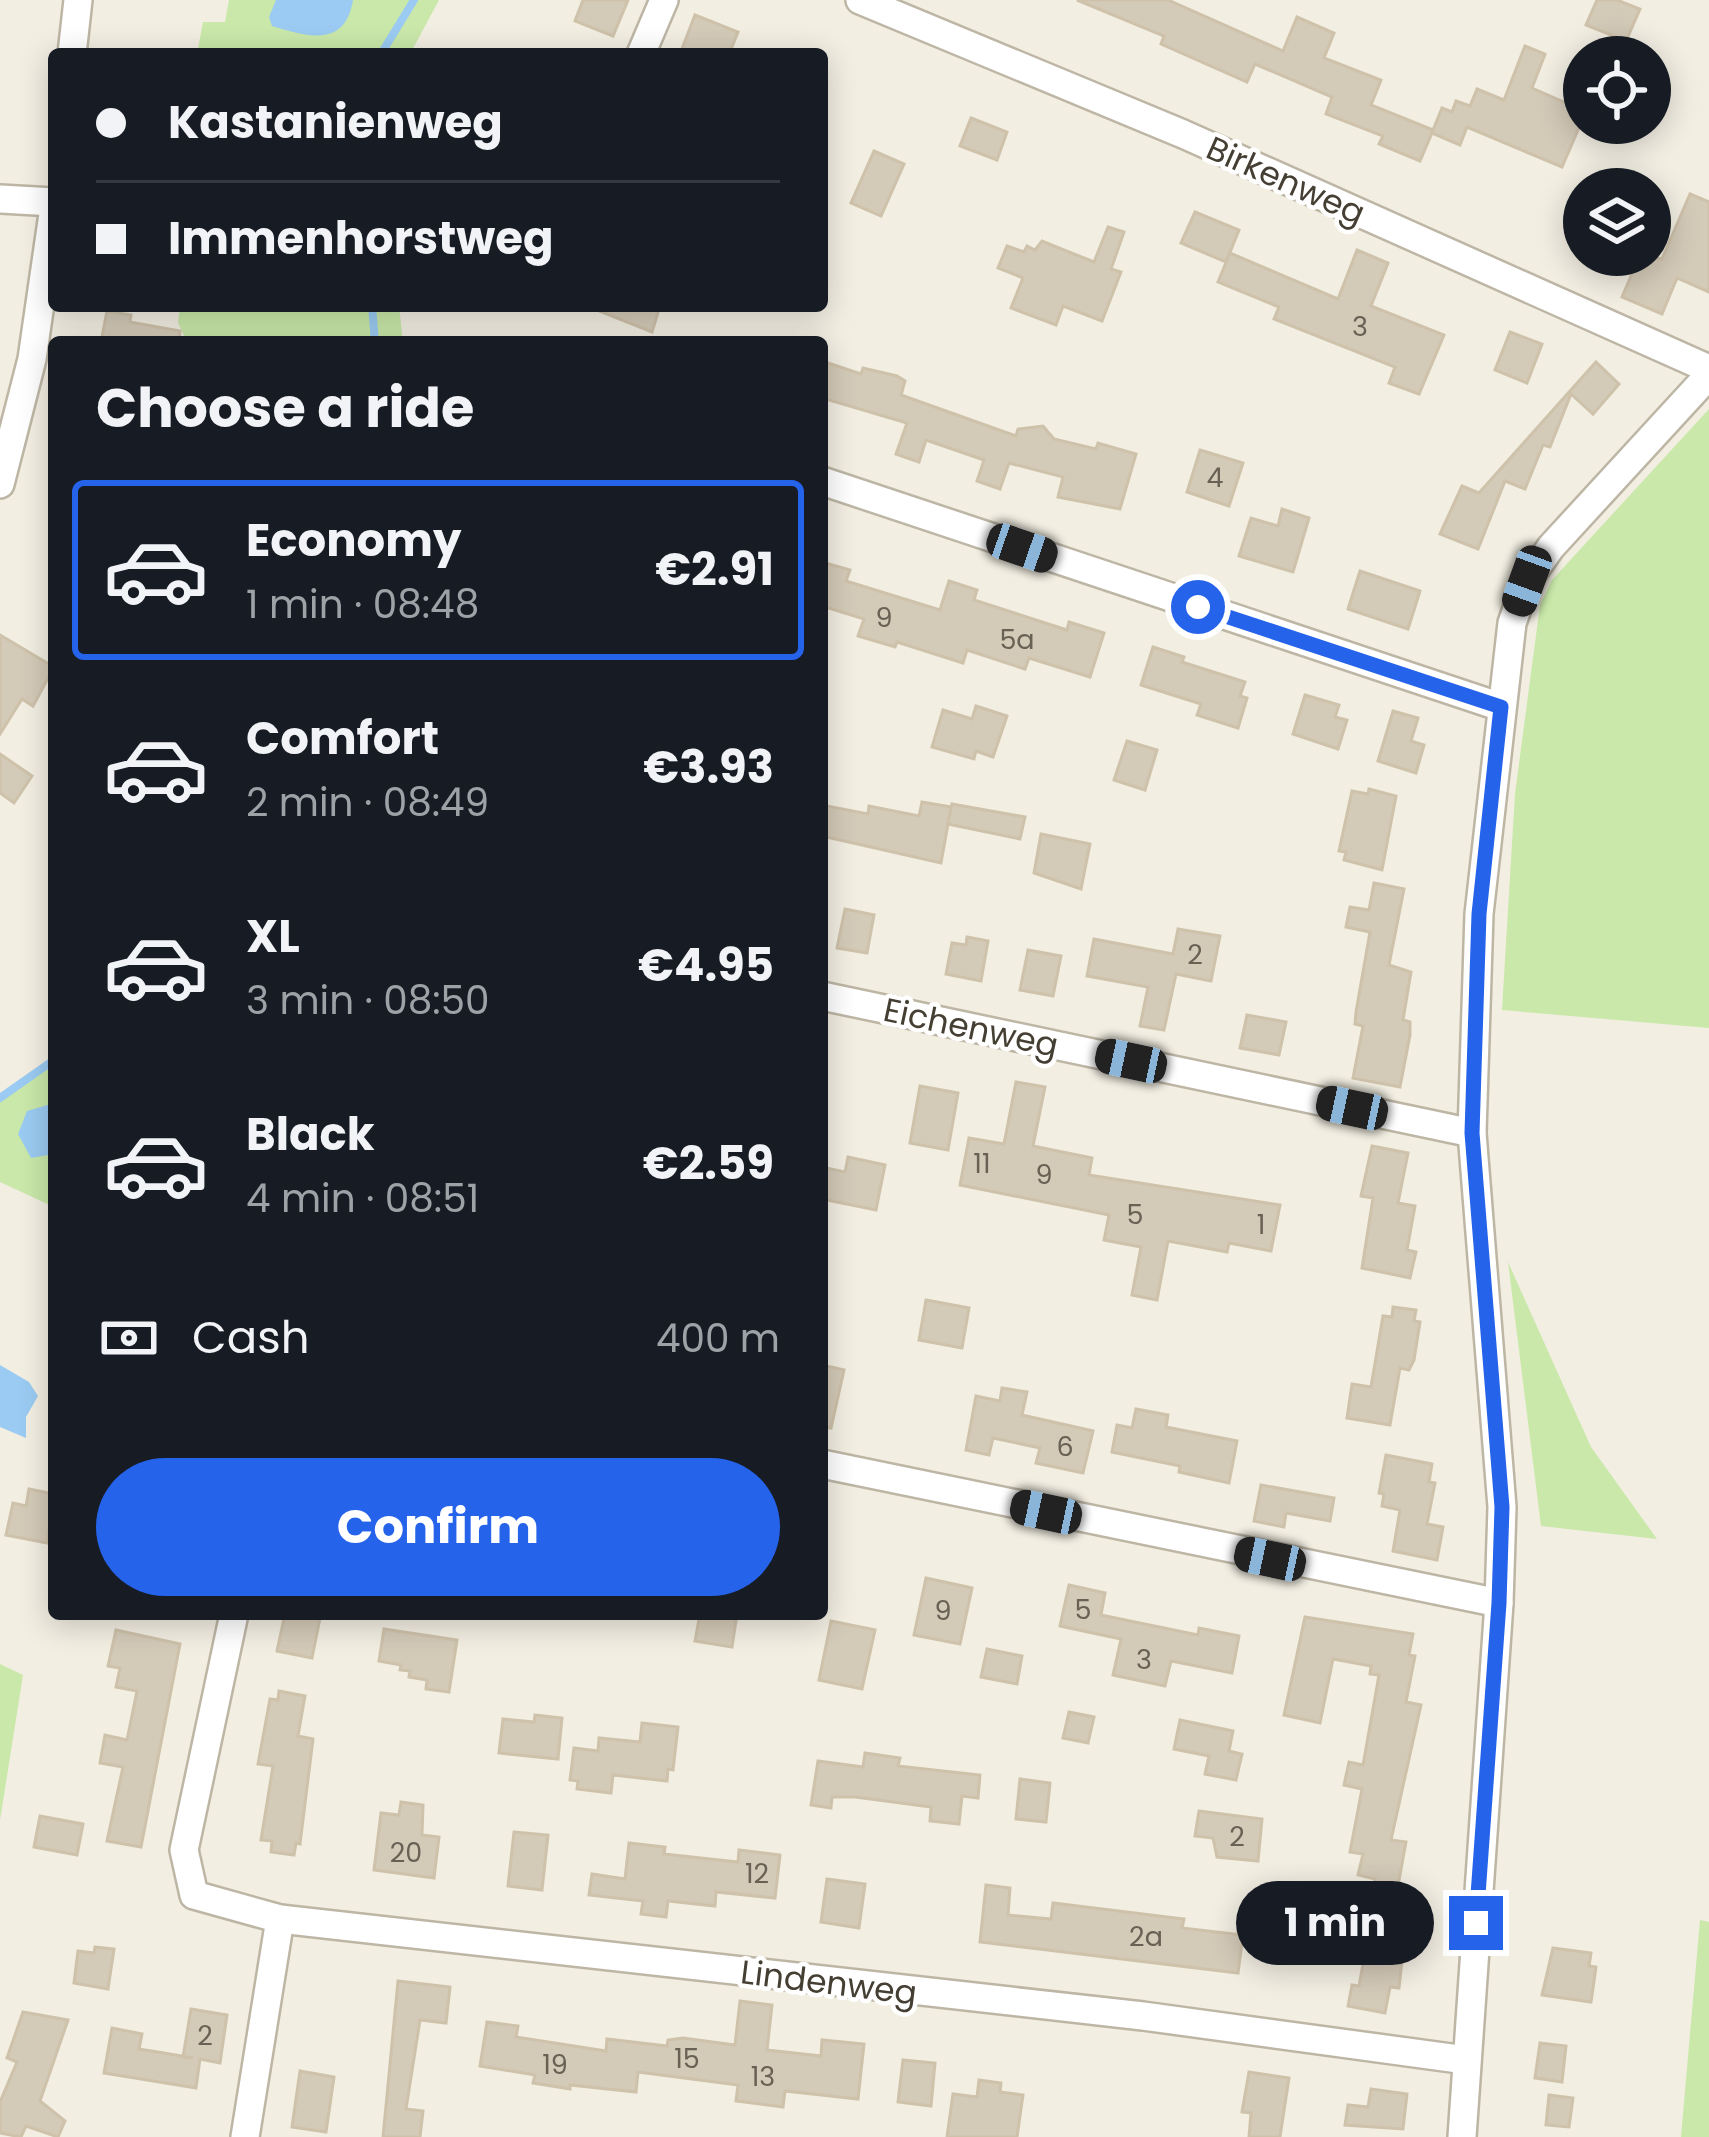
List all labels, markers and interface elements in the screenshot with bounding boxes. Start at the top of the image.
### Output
map controls [1563,36,1671,276]
button: locate [1563,36,1671,144]
text: Kastanienweg [168,91,503,154]
street label: Birkenweg [1199,125,1373,236]
button: layers [1563,168,1671,276]
text: Immenhorstweg [168,207,554,270]
house number: 3 [1352,308,1368,345]
text: Choose a ride [96,370,474,446]
house number: 4 [1207,459,1224,496]
text: Economy [246,509,461,572]
icon: car [102,516,210,624]
car [982,519,1062,577]
text: €2.91 [655,538,774,601]
car [1498,541,1556,621]
text: 1 min · 08:48 [246,577,479,632]
route start [1171,580,1225,634]
house number: 9 [875,599,893,636]
house number: 5a [999,621,1035,658]
text: Comfort [246,707,439,770]
icon: car [102,714,210,822]
text: €3.93 [643,736,774,799]
text: 2 min · 08:49 [246,775,489,830]
text: XL [246,905,300,968]
icon: car [102,912,210,1020]
text: €4.95 [638,934,774,997]
house number: 2 [1187,936,1203,973]
text: 3 min · 08:50 [246,973,490,1028]
street label: Eichenweg [879,986,1063,1069]
car [1092,1036,1170,1086]
car [1313,1083,1391,1133]
text: Black [246,1103,375,1166]
icon: car [102,1110,210,1218]
text: €2.59 [643,1132,774,1195]
house number: 11 [973,1145,991,1182]
house number: 9 [1035,1156,1053,1193]
text: 4 min · 08:51 [246,1171,479,1226]
house number: 5 [1127,1196,1143,1233]
house number: 1 [1257,1206,1265,1243]
icon: cash [96,1305,162,1371]
text: Cash [192,1306,309,1369]
text: 400 m [656,1311,780,1366]
house number: 6 [1056,1428,1074,1465]
button: Confirm [96,1458,780,1596]
car [1007,1487,1085,1537]
car [1231,1534,1309,1584]
house number: 5 [1075,1591,1091,1628]
house number: 9 [934,1592,952,1629]
house number: 3 [1136,1641,1152,1678]
house number: 2 [1229,1818,1245,1855]
house number: 20 [390,1834,422,1871]
house number: 12 [745,1855,769,1892]
callout: 1 min [1236,1881,1434,1965]
text: 1 min [1284,1895,1386,1950]
route end [1449,1896,1503,1950]
house number: 2a [1129,1918,1163,1955]
street label: Lindenweg [738,1948,920,2017]
house number: 2 [197,2017,213,2054]
house number: 15 [674,2040,700,2077]
house number: 19 [542,2046,568,2083]
house number: 13 [751,2058,775,2095]

